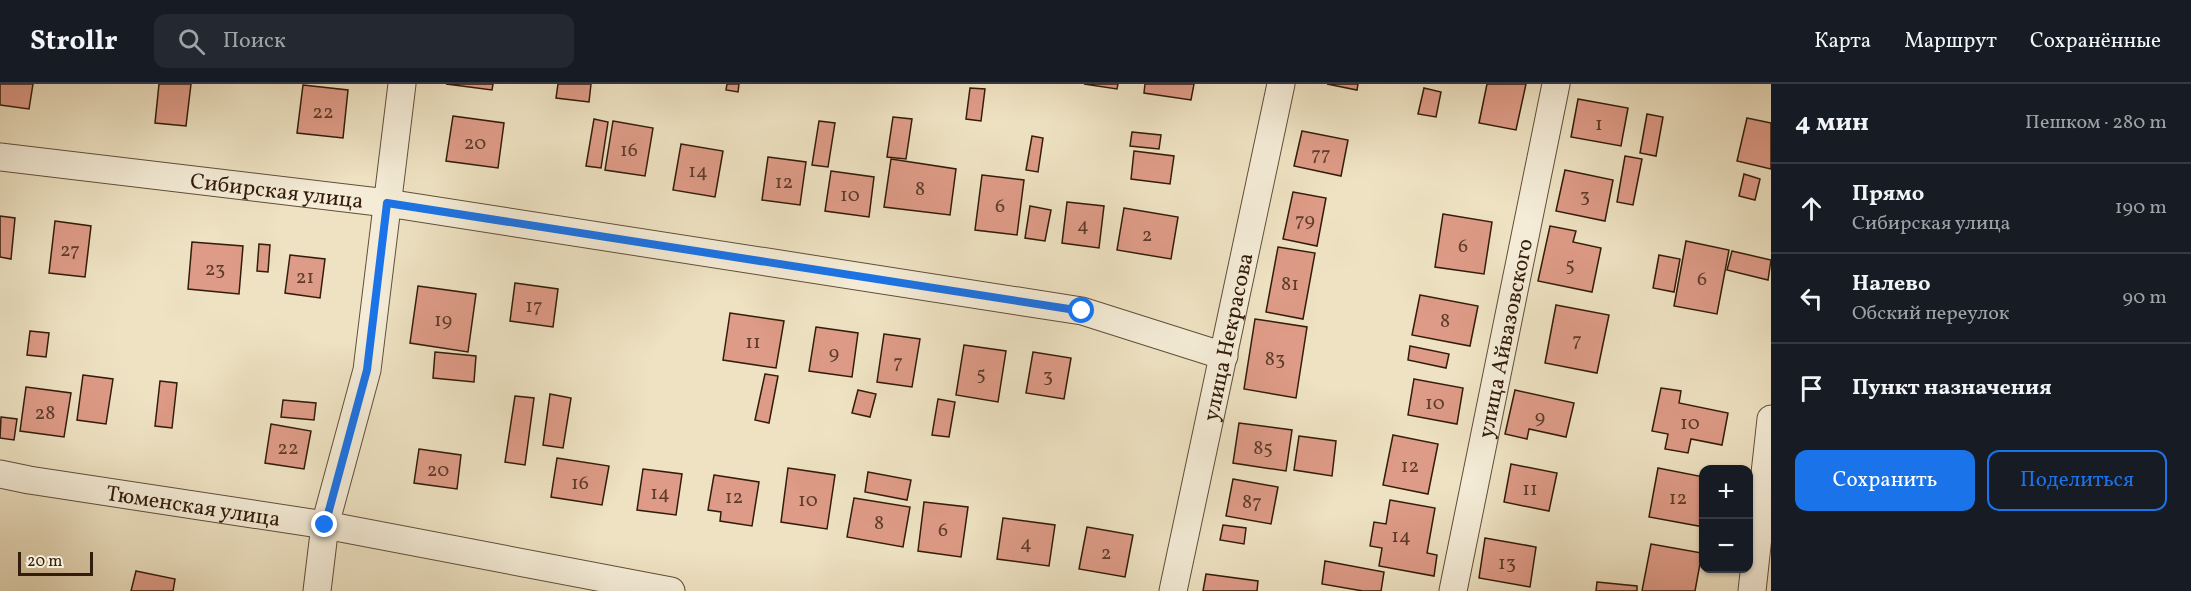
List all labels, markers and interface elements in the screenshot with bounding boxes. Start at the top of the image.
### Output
search box [154,14,574,68]
text: Strollr [30,22,118,61]
icon: search [175,25,208,58]
text: Поиск [223,26,286,57]
text: Карта [1814,27,1871,56]
text: Маршрут [1904,27,1997,56]
text: Сохранённые [2030,27,2161,56]
house number: 22 [312,99,334,127]
text: 4 мин [1795,105,1869,141]
text: Пешком · 280 m [2025,109,2167,137]
house number: 1 [1595,111,1603,139]
house number: 20 [464,130,486,158]
house number: 16 [620,137,638,165]
house number: 77 [1311,141,1331,169]
house number: 14 [688,158,708,186]
street label: Сибирская улица [188,167,365,218]
house number: 12 [775,169,793,197]
house number: 8 [915,176,925,204]
text: Прямо [1852,179,1924,210]
house number: 10 [840,182,860,210]
house number: 3 [1580,183,1590,211]
icon: ahead [1795,192,1828,225]
house number: 6 [995,193,1005,221]
text: 190 m [2115,194,2167,222]
house number: 79 [1295,207,1315,235]
text: Сибирская улица [1852,210,2011,238]
house number: 4 [1077,212,1089,240]
house number: 2 [1142,222,1152,250]
house number: 6 [1458,233,1468,261]
street label: улица Айвазовского [1471,236,1542,441]
house number: 27 [60,237,80,265]
street label: улица Некрасова [1197,250,1263,424]
house number: 5 [1565,252,1575,280]
house number: 23 [205,256,225,284]
house number: 21 [296,264,314,292]
house number: 6 [1697,266,1707,294]
text: Налево [1852,269,1931,300]
house number: 81 [1281,271,1299,299]
icon: left [1795,282,1828,315]
text: 90 m [2123,284,2167,312]
house number: 17 [525,293,543,321]
route start [1068,297,1094,323]
text: Обский переулок [1852,300,2009,328]
house number: 19 [434,307,452,335]
house number: 8 [1440,308,1450,336]
house number: 7 [1572,327,1582,355]
house number: 11 [745,329,761,357]
house number: 9 [829,340,839,368]
house number: 83 [1265,346,1285,374]
house number: 7 [893,349,903,377]
house number: 5 [976,361,986,389]
house number: 3 [1043,363,1053,391]
icon: arrive [1795,372,1828,405]
text: Пункт назначения [1852,373,2052,404]
house number: 10 [1425,390,1445,418]
house number: 28 [35,400,55,428]
house number: 9 [1535,404,1545,432]
house number: 10 [1680,410,1700,438]
house number: 22 [277,435,299,463]
house number: 85 [1253,435,1273,463]
button: Сохранить [1795,450,1975,511]
button: Поделиться [1987,450,2167,511]
house number: 12 [1401,453,1419,481]
house number: 20 [427,457,449,485]
map controls [1699,465,1753,573]
button: + [1699,465,1753,519]
house number: 16 [571,470,589,498]
house number: 11 [1522,476,1538,504]
street label: Тюменская улица [104,479,283,536]
house number: 14 [650,480,670,508]
house number: 12 [725,484,743,512]
house number: 12 [1669,485,1687,513]
house number: 10 [798,487,818,515]
house number: 87 [1242,489,1262,517]
house number: 8 [874,510,884,538]
route end [311,511,337,537]
house number: 6 [938,517,948,545]
button: − [1699,519,1753,573]
house number: 14 [1391,523,1411,551]
house number: 4 [1020,530,1032,558]
house number: 2 [1101,540,1111,568]
scale bar [18,549,93,576]
house number: 13 [1498,550,1516,578]
text: 20 m [27,551,62,573]

